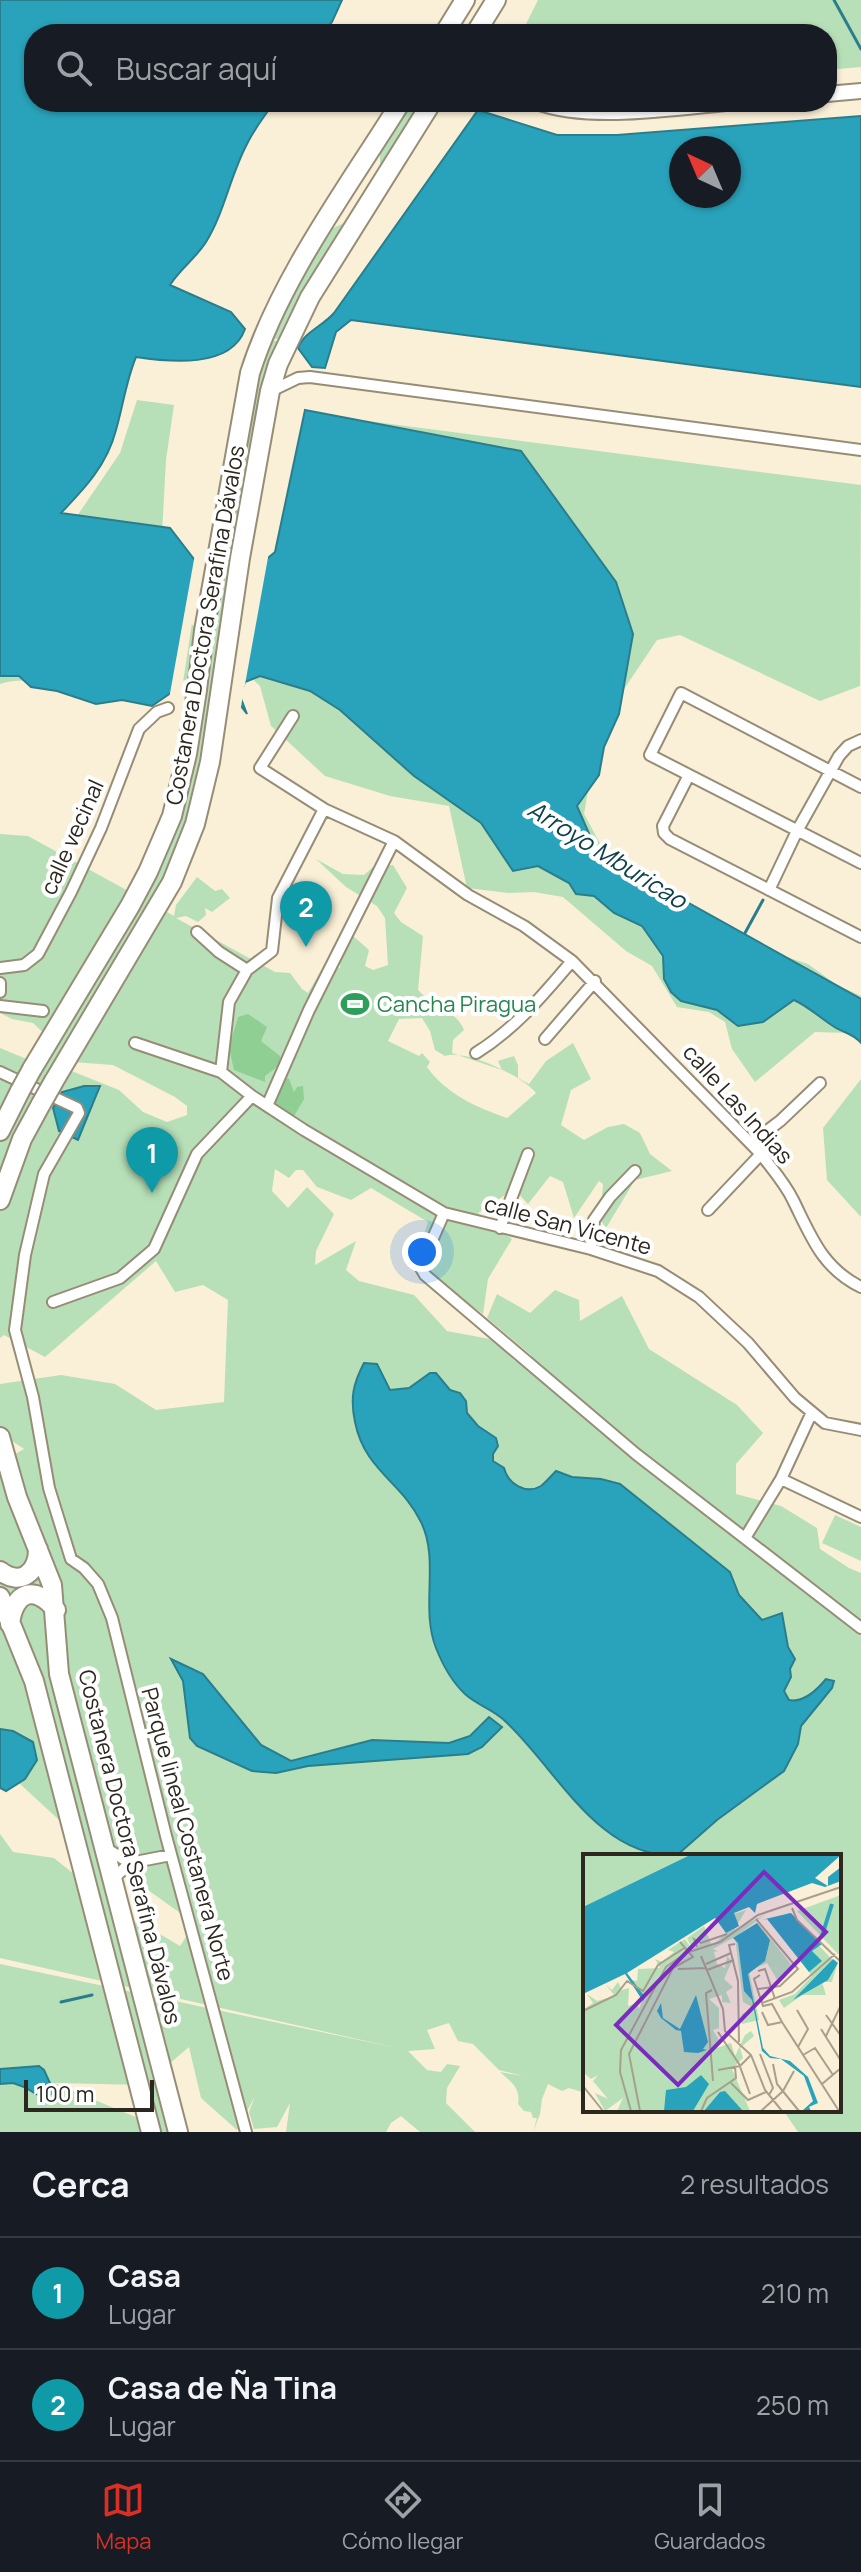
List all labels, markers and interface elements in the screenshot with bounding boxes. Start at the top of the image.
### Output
search box [24,24,837,112]
icon: search [52,46,96,90]
text: Buscar aquí [116,48,277,89]
north arrow [669,136,741,208]
street label: Costanera Doctora Serafina Dávalos [159,443,251,807]
street label: calle vecinal [33,775,111,899]
water label: Arroyo Mburicao [522,792,695,917]
pin: 2 [280,881,332,947]
sports icon: Cancha Piragua [340,989,370,1019]
place label: Cancha Piragua [377,989,536,1019]
street label: calle Las Indias [676,1038,800,1170]
pin: 1 [126,1127,178,1193]
street label: calle San Vicente [481,1188,655,1262]
your location [402,1232,442,1272]
street label: Costanera Doctora Serafina Dávalos [71,1666,189,2028]
street label: Parque lineal Costanera Norte [134,1684,242,1984]
inset map [583,1854,841,2112]
scale bar [24,2076,154,2112]
text: 100 m [36,2079,94,2109]
text: Cerca [32,2161,130,2207]
text: 2 resultados [680,2166,829,2202]
text: Casa [108,2255,181,2296]
text: 1 [52,2275,64,2311]
text: 210 m [761,2275,829,2311]
text: Lugar [108,2296,176,2332]
text: Casa de Ña Tina [108,2367,337,2408]
text: 2 [50,2387,66,2423]
text: 250 m [756,2387,829,2423]
text: Lugar [108,2408,176,2444]
tab: Mapa [95,2478,151,2556]
tab: Cómo llegar [342,2478,463,2556]
tab: Guardados [654,2478,766,2556]

